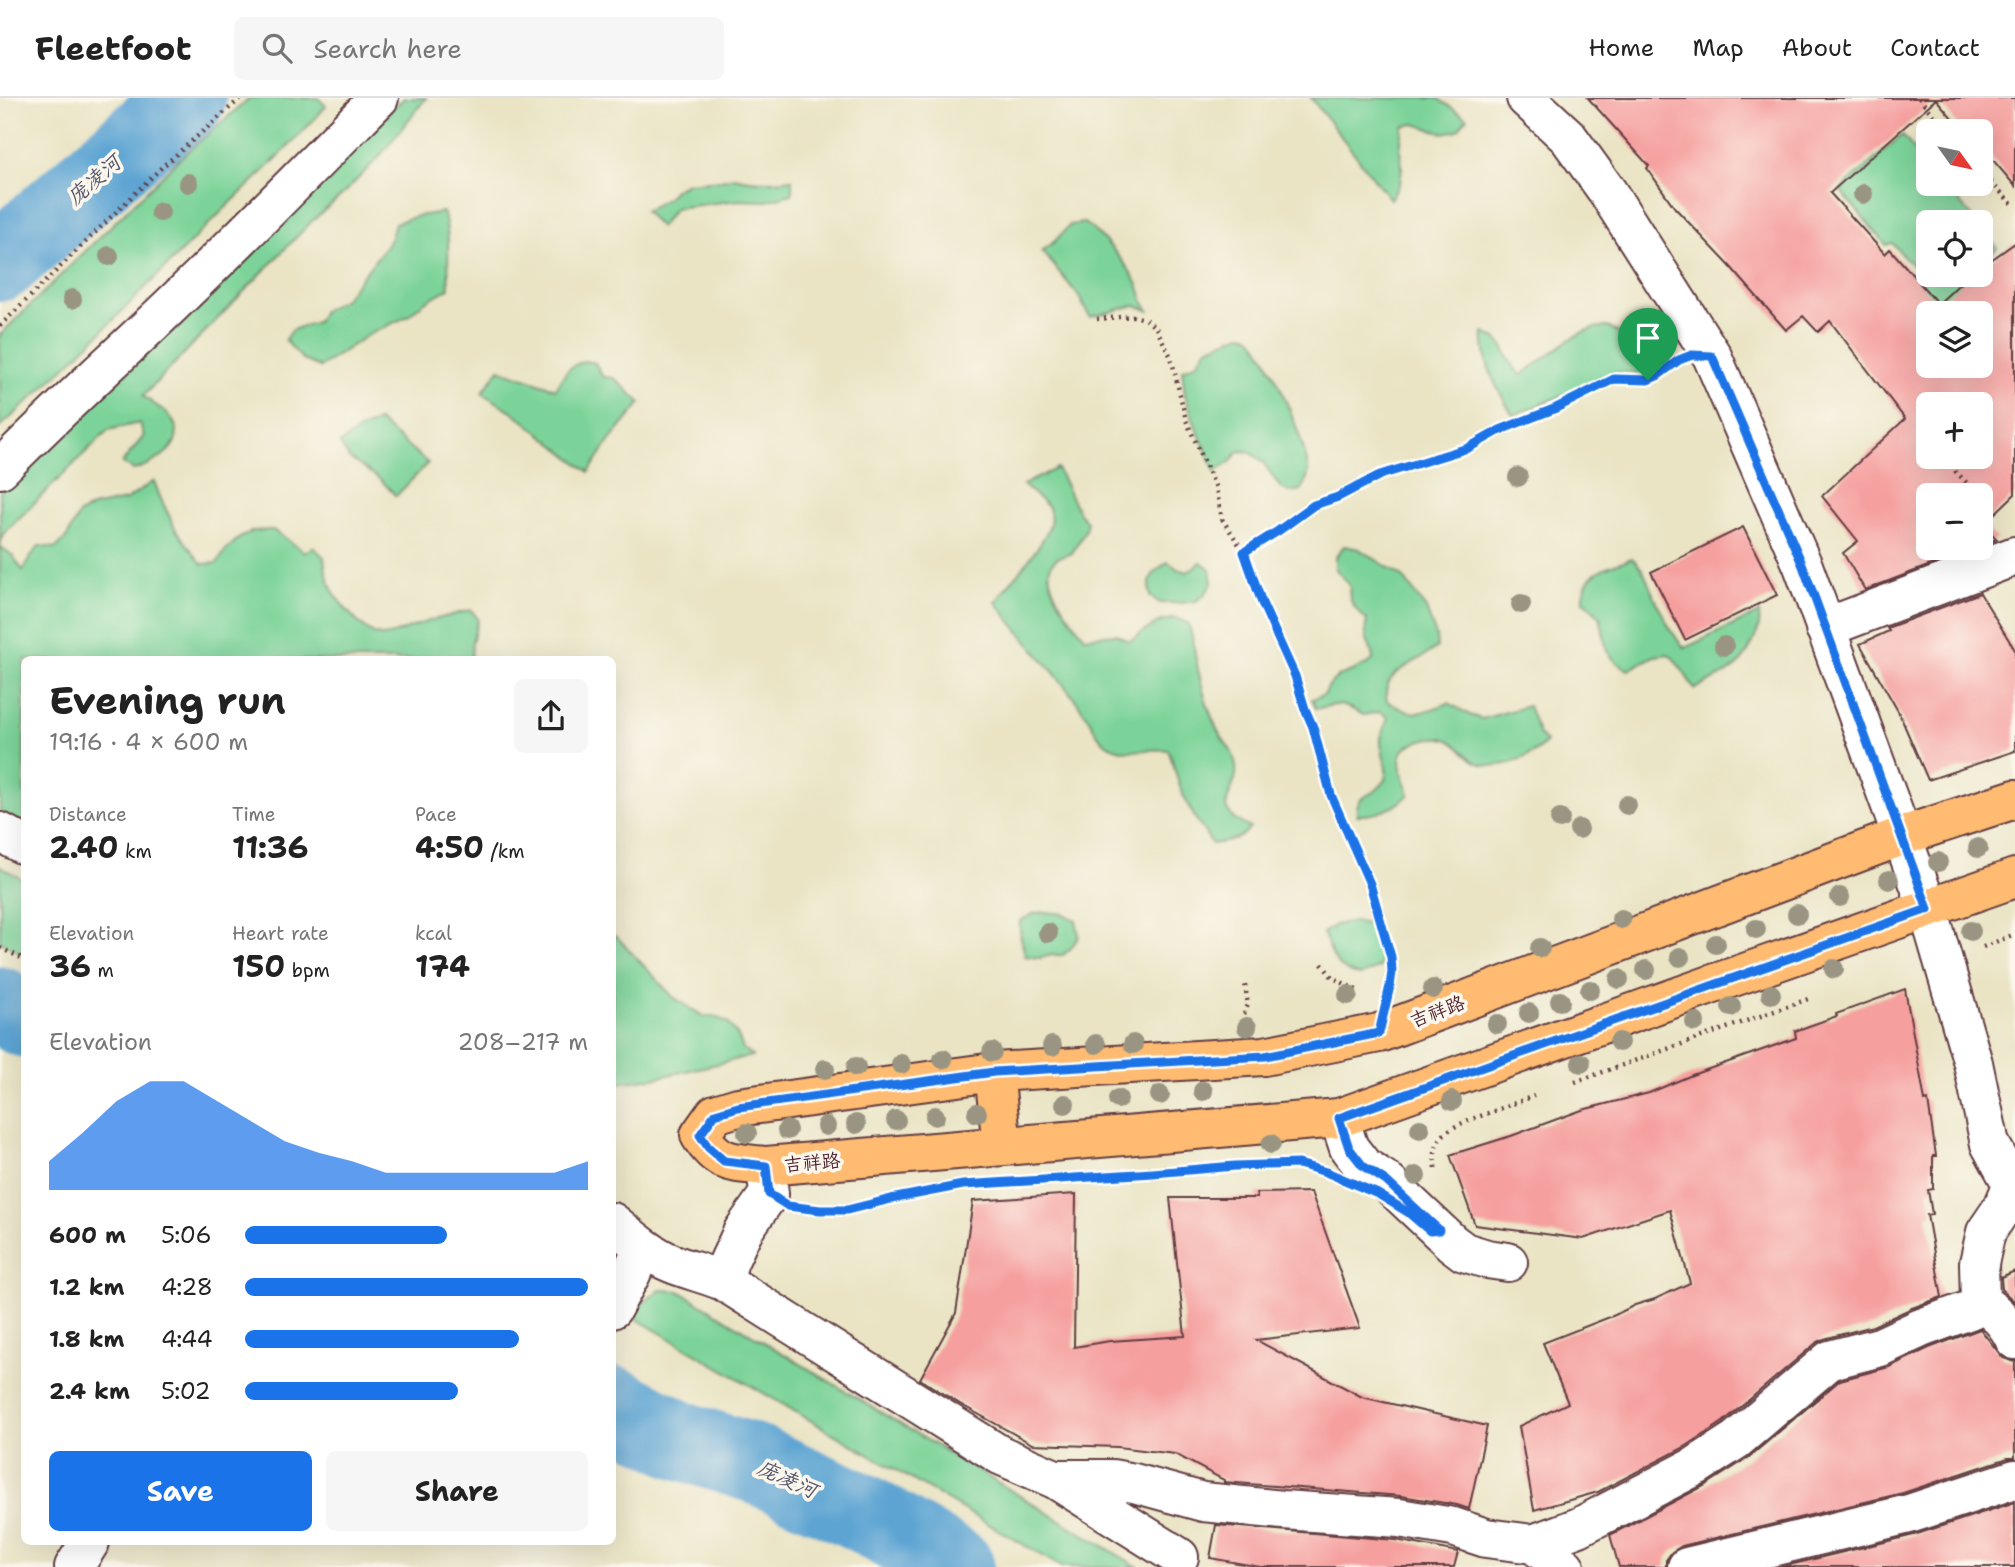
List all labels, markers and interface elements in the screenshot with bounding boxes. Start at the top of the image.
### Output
search box [234,17,724,80]
text: Fleetfoot [35,26,192,71]
icon: search [258,29,296,67]
text: Search here [314,31,462,66]
text: Home [1588,32,1654,64]
text: Map [1692,32,1744,64]
text: About [1782,32,1852,64]
text: Contact [1890,32,1980,64]
north arrow [1916,119,1993,196]
map controls [1916,119,1993,560]
water label: 庞凌河 [61,147,129,211]
button: locate [1916,210,1993,287]
button: layers [1916,301,1993,378]
pin [1618,308,1678,380]
icon: arrive [1629,319,1667,357]
button: + [1916,392,1993,469]
button: − [1916,483,1993,560]
text: Evening run [49,675,286,726]
button: share [514,679,588,753]
text: 19:16 · 4 × 600 m [49,727,248,757]
text: Distance [49,802,127,827]
text: Time [232,802,276,827]
text: Pace [415,802,457,827]
text: 2.40 [49,827,118,868]
text: 11:36 [232,827,309,868]
text: 4:50 [415,827,484,868]
text: km [118,839,152,864]
text: /km [484,839,525,864]
text: Elevation [49,921,134,946]
text: Heart rate [232,921,329,946]
text: kcal [415,921,452,946]
text: 36 [49,946,91,987]
text: 150 [232,946,285,987]
text: 174 [415,946,470,987]
text: m [91,958,114,983]
text: bpm [285,958,330,983]
street label: 吉祥路 [1406,990,1468,1033]
text: Elevation [49,1027,152,1057]
text: 208–217 m [457,1027,588,1057]
street label: 吉祥路 [783,1148,842,1177]
text: 600 m [49,1220,126,1250]
text: 5:06 [161,1220,212,1250]
text: 1.2 km [49,1272,125,1302]
text: 4:28 [161,1272,213,1302]
text: 1.8 km [49,1324,124,1354]
text: 4:44 [161,1324,213,1354]
text: 2.4 km [49,1376,130,1406]
text: 5:02 [161,1376,211,1406]
button: Save [49,1451,312,1531]
button: Share [326,1451,588,1531]
water label: 庞凌河 [753,1453,824,1506]

